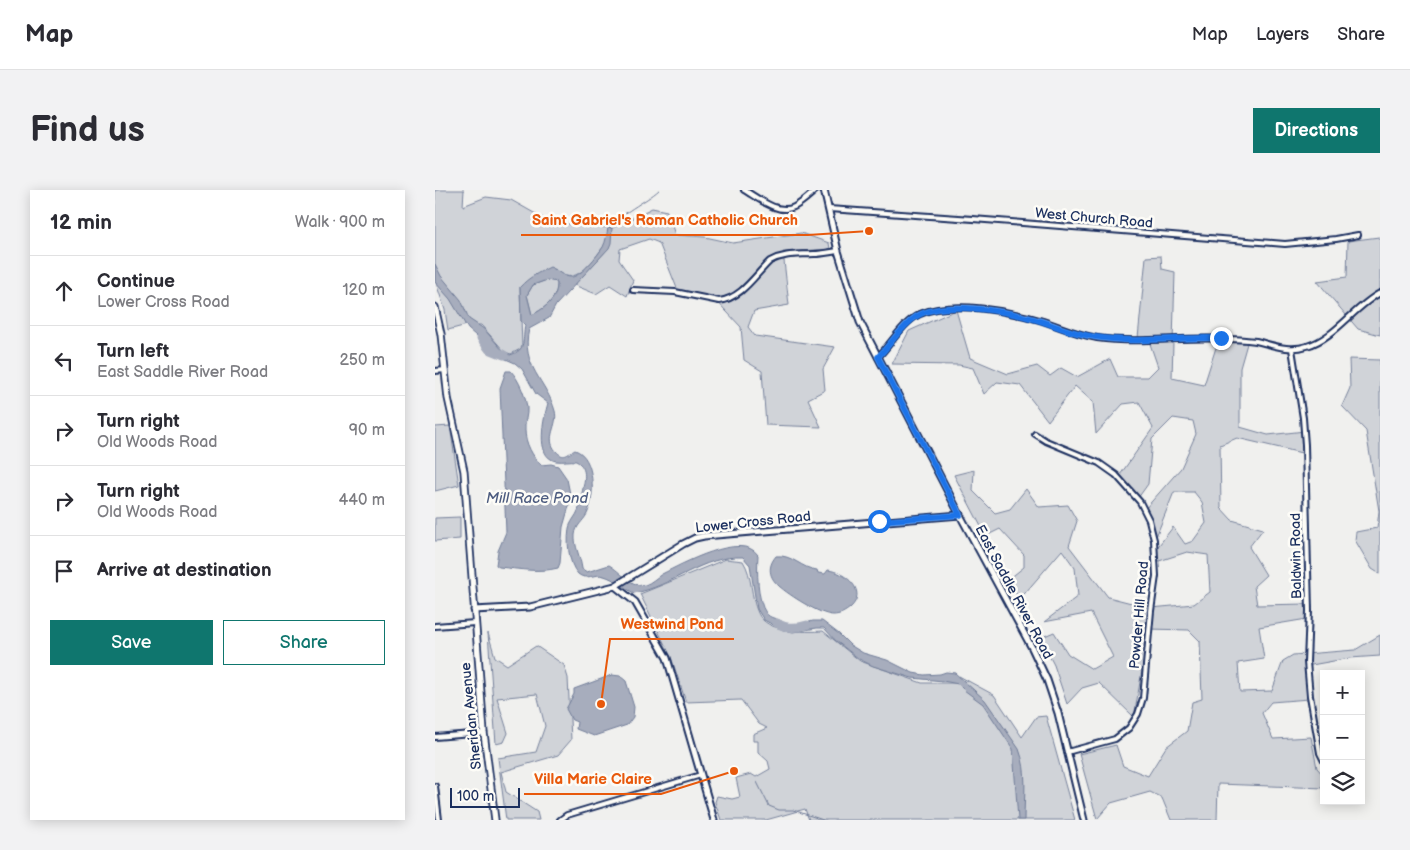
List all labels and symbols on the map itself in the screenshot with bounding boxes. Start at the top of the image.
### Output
street label: West Church Road [1034,204,1154,232]
callout: Saint Gabriel's Roman Catholic Church [521,205,808,235]
text: Saint Gabriel's Roman Catholic Church [532,211,798,230]
route end [1210,327,1233,350]
water label: Mill Race Pond [486,489,588,508]
street label: Lower Cross Road [694,507,812,537]
route start [868,510,891,533]
street label: Baldwin Road [1287,513,1305,599]
street label: East Saddle River Road [971,522,1057,662]
street label: Powder Hill Road [1126,560,1152,670]
callout: Westwind Pond [610,609,734,639]
text: Westwind Pond [620,615,724,634]
street label: Sheridan Avenue [457,662,485,770]
callout: Villa Marie Claire [524,764,661,794]
text: Villa Marie Claire [534,770,652,789]
scale bar [450,785,520,808]

